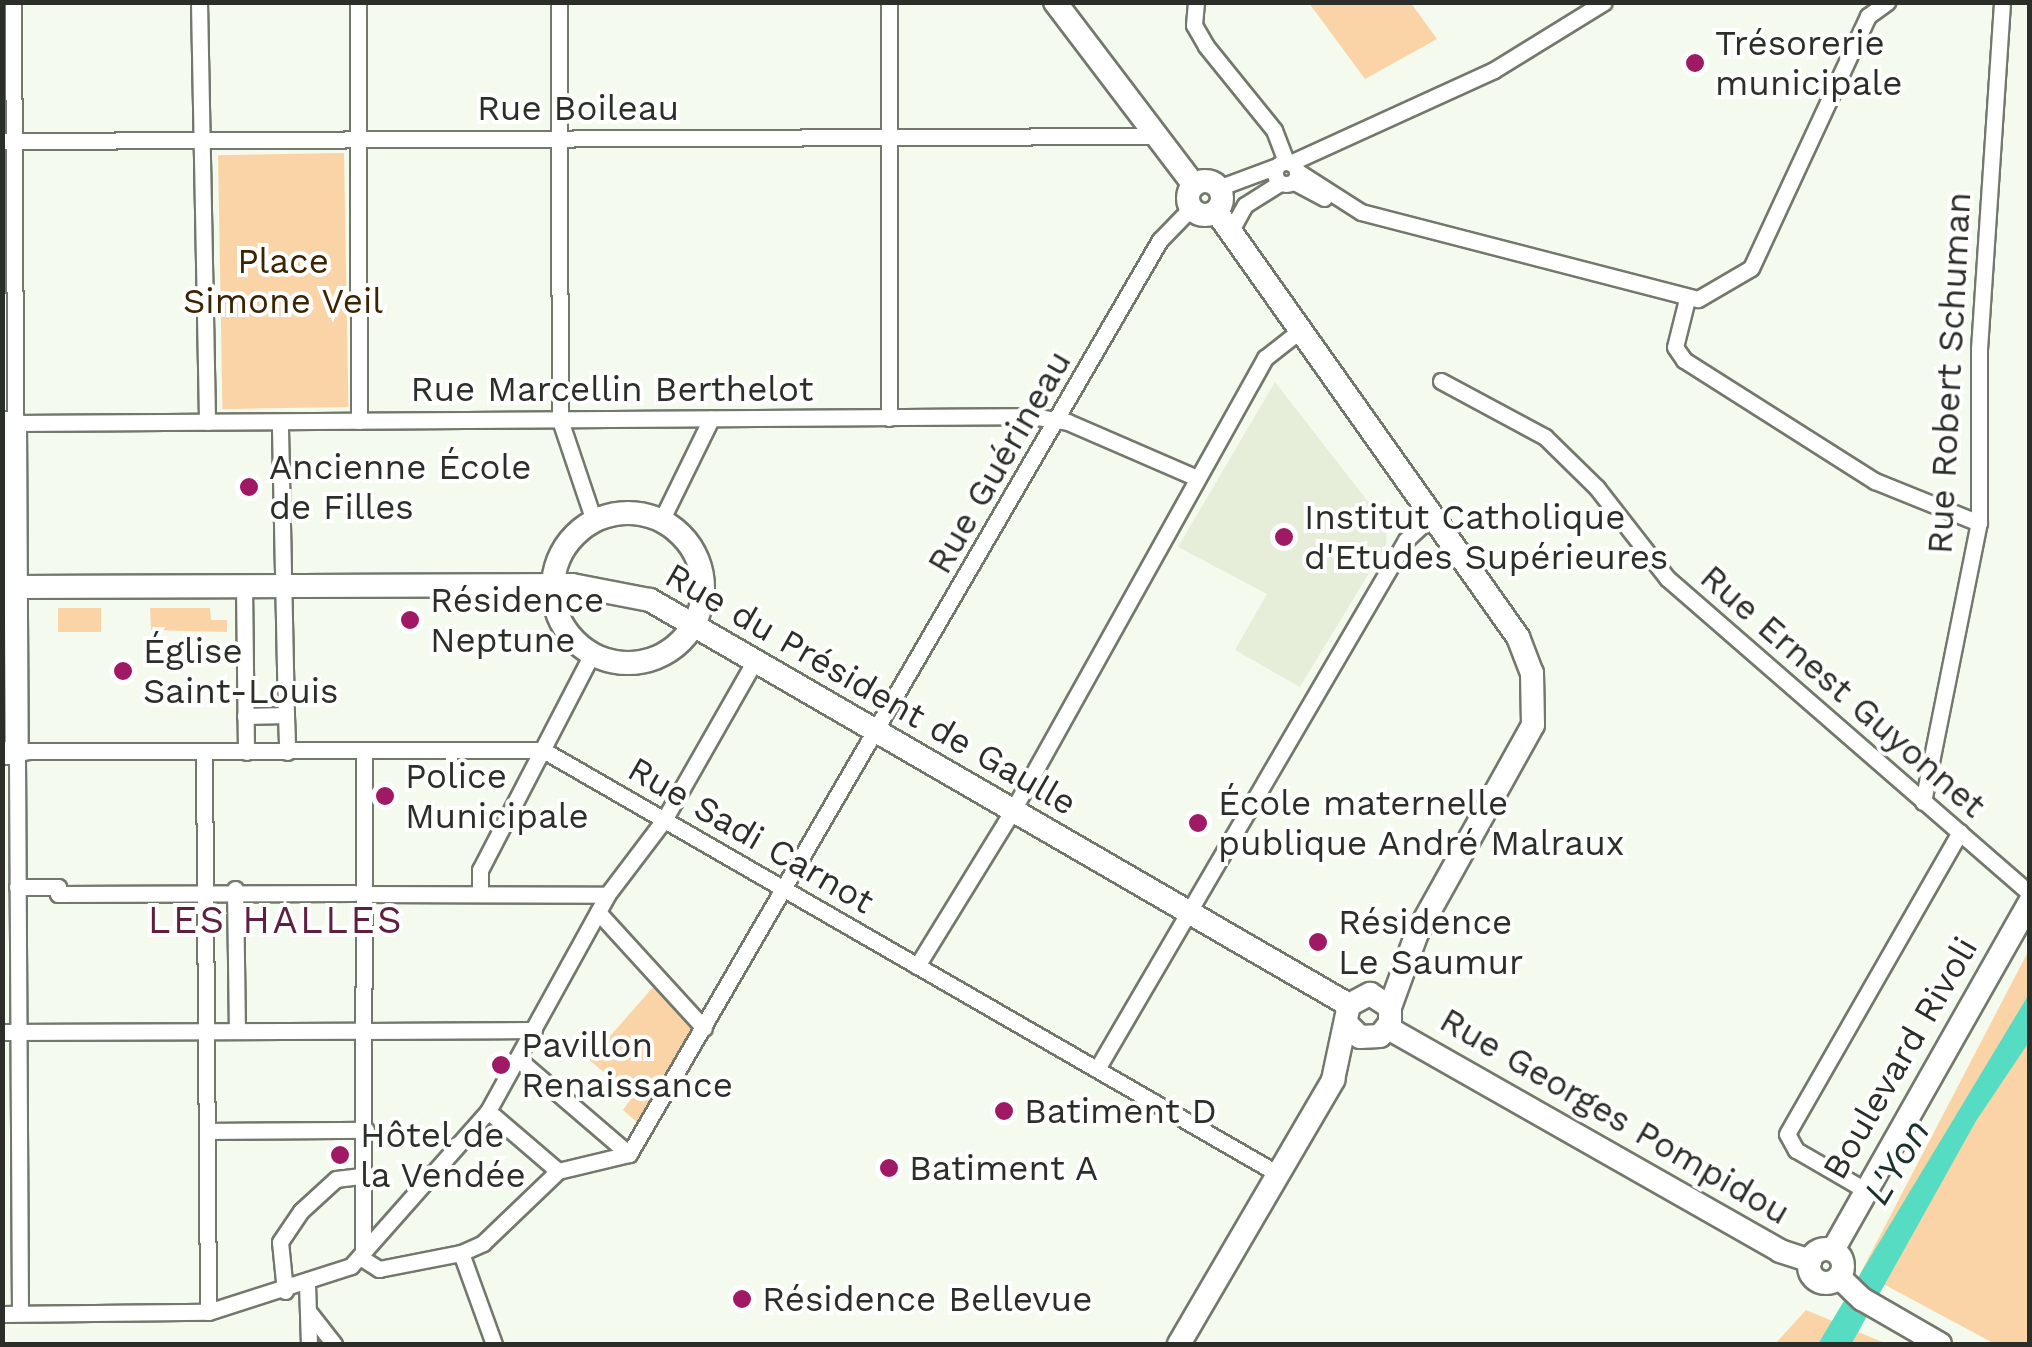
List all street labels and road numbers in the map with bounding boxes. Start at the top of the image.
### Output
street label: Rue Boileau [477,87,679,129]
street label: Rue Robert Schuman [1919,191,1979,555]
street label: Rue Guérineau [918,343,1080,581]
street label: Rue Marcellin Berthelot [411,368,813,410]
street label: Rue du Président de Gaulle [658,554,1084,824]
street label: Rue Ernest Guyonnet [1692,556,1994,826]
street label: Rue Sadi Carnot [621,748,881,922]
street label: Boulevard Rivoli [1814,929,1986,1187]
street label: Rue Georges Pompidou [1433,999,1797,1233]

